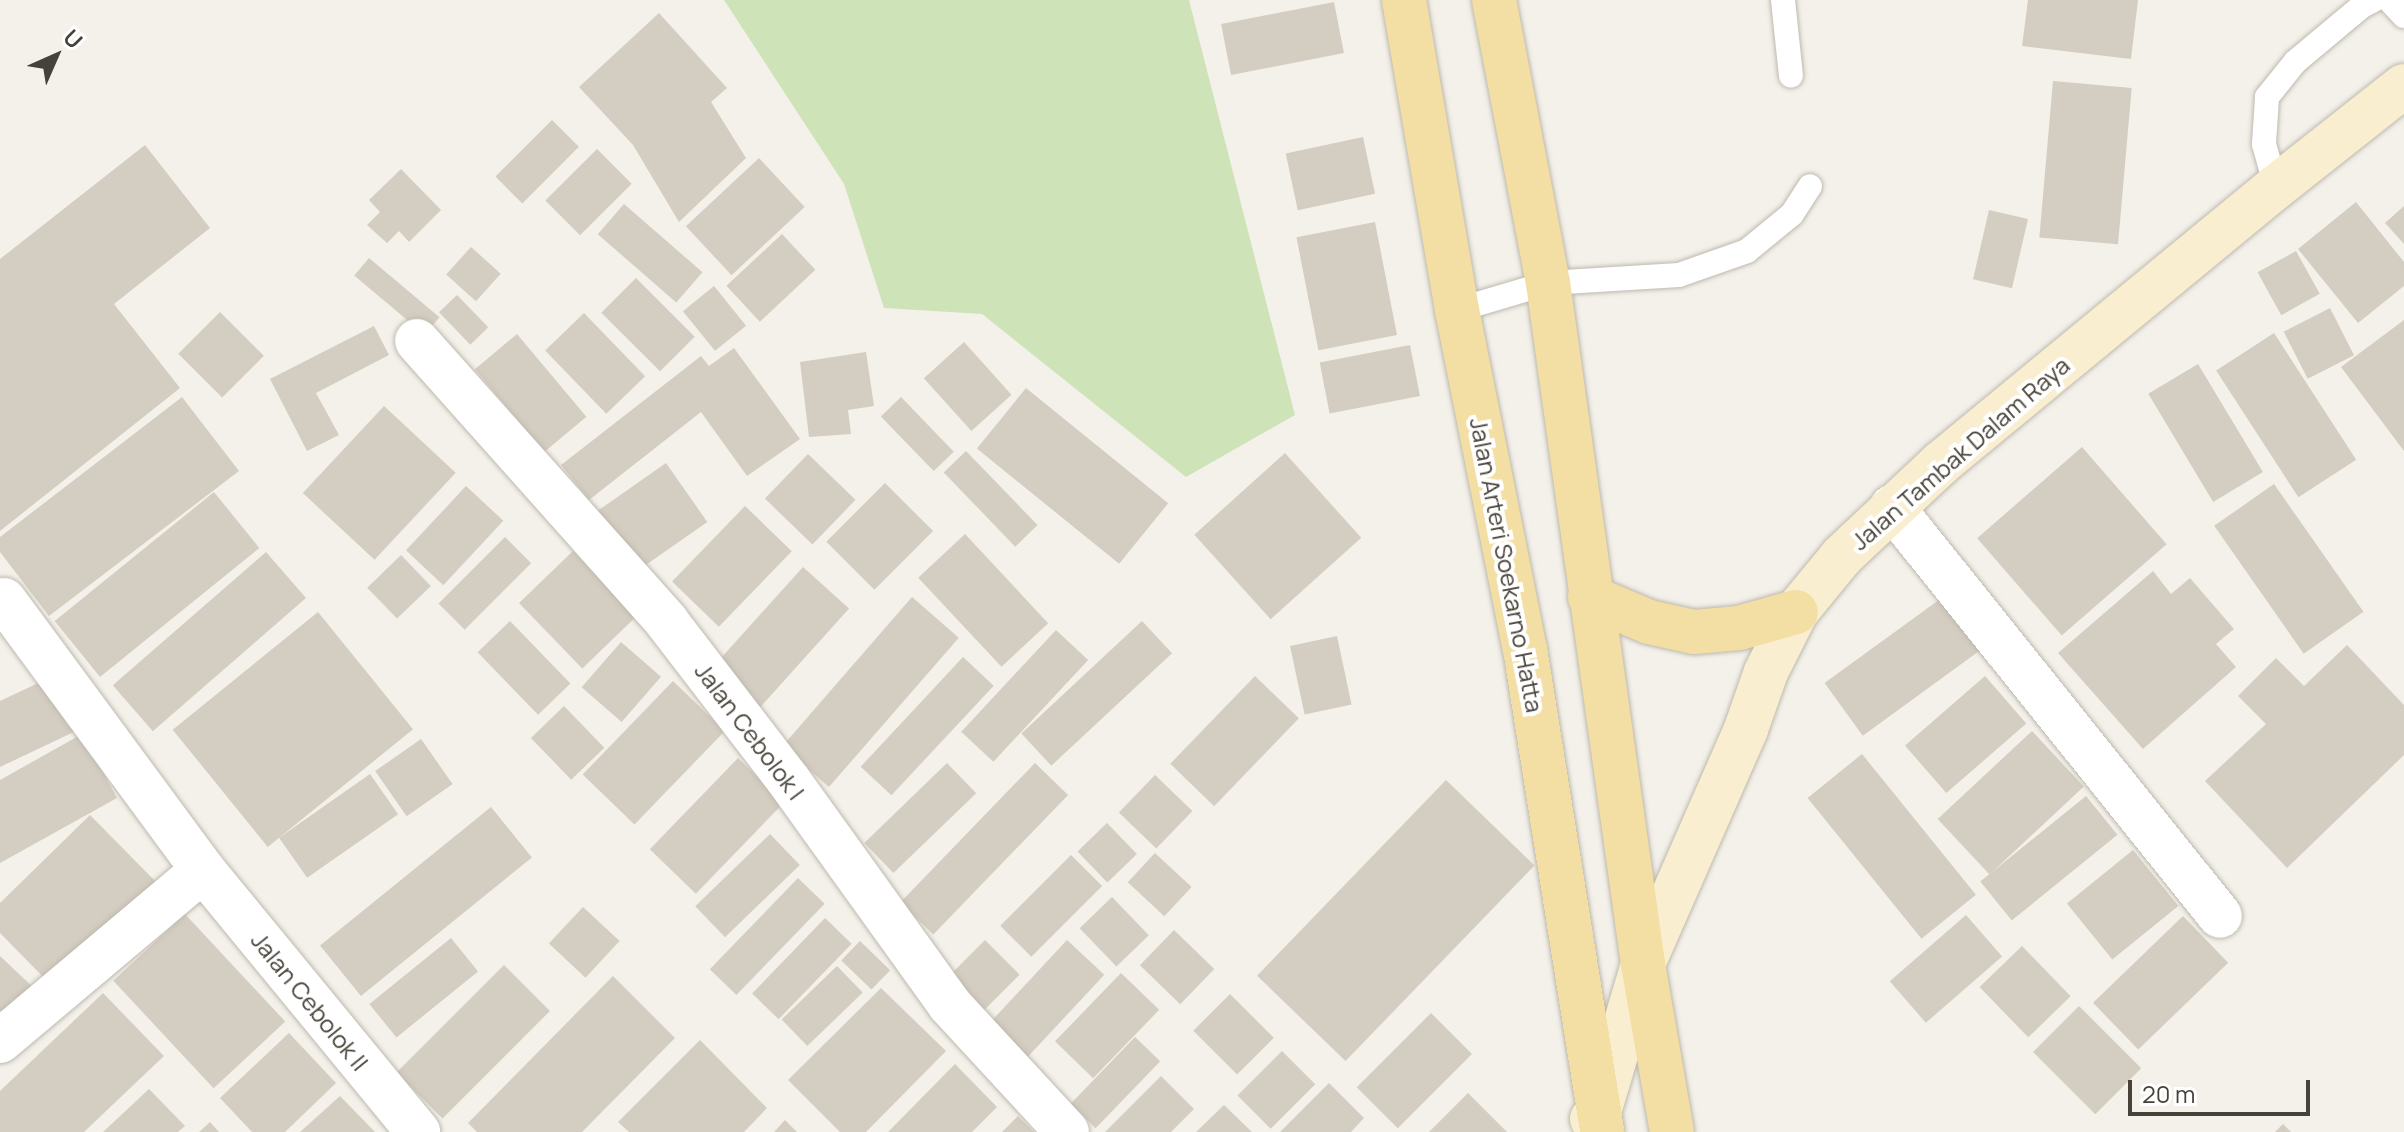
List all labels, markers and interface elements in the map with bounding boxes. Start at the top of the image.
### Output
north arrow [16,16,96,96]
text: U [57,23,89,55]
street label: Jalan Tambak Dalam Raya [1845,350,2075,556]
street label: Jalan Arteri Soekarno Hatta [1464,415,1550,715]
street label: Jalan Cebolok I [689,657,811,805]
street label: Jalan Cebolok II [245,926,375,1076]
scale bar [2132,1064,2314,1114]
text: 20 m [2142,1077,2195,1110]

